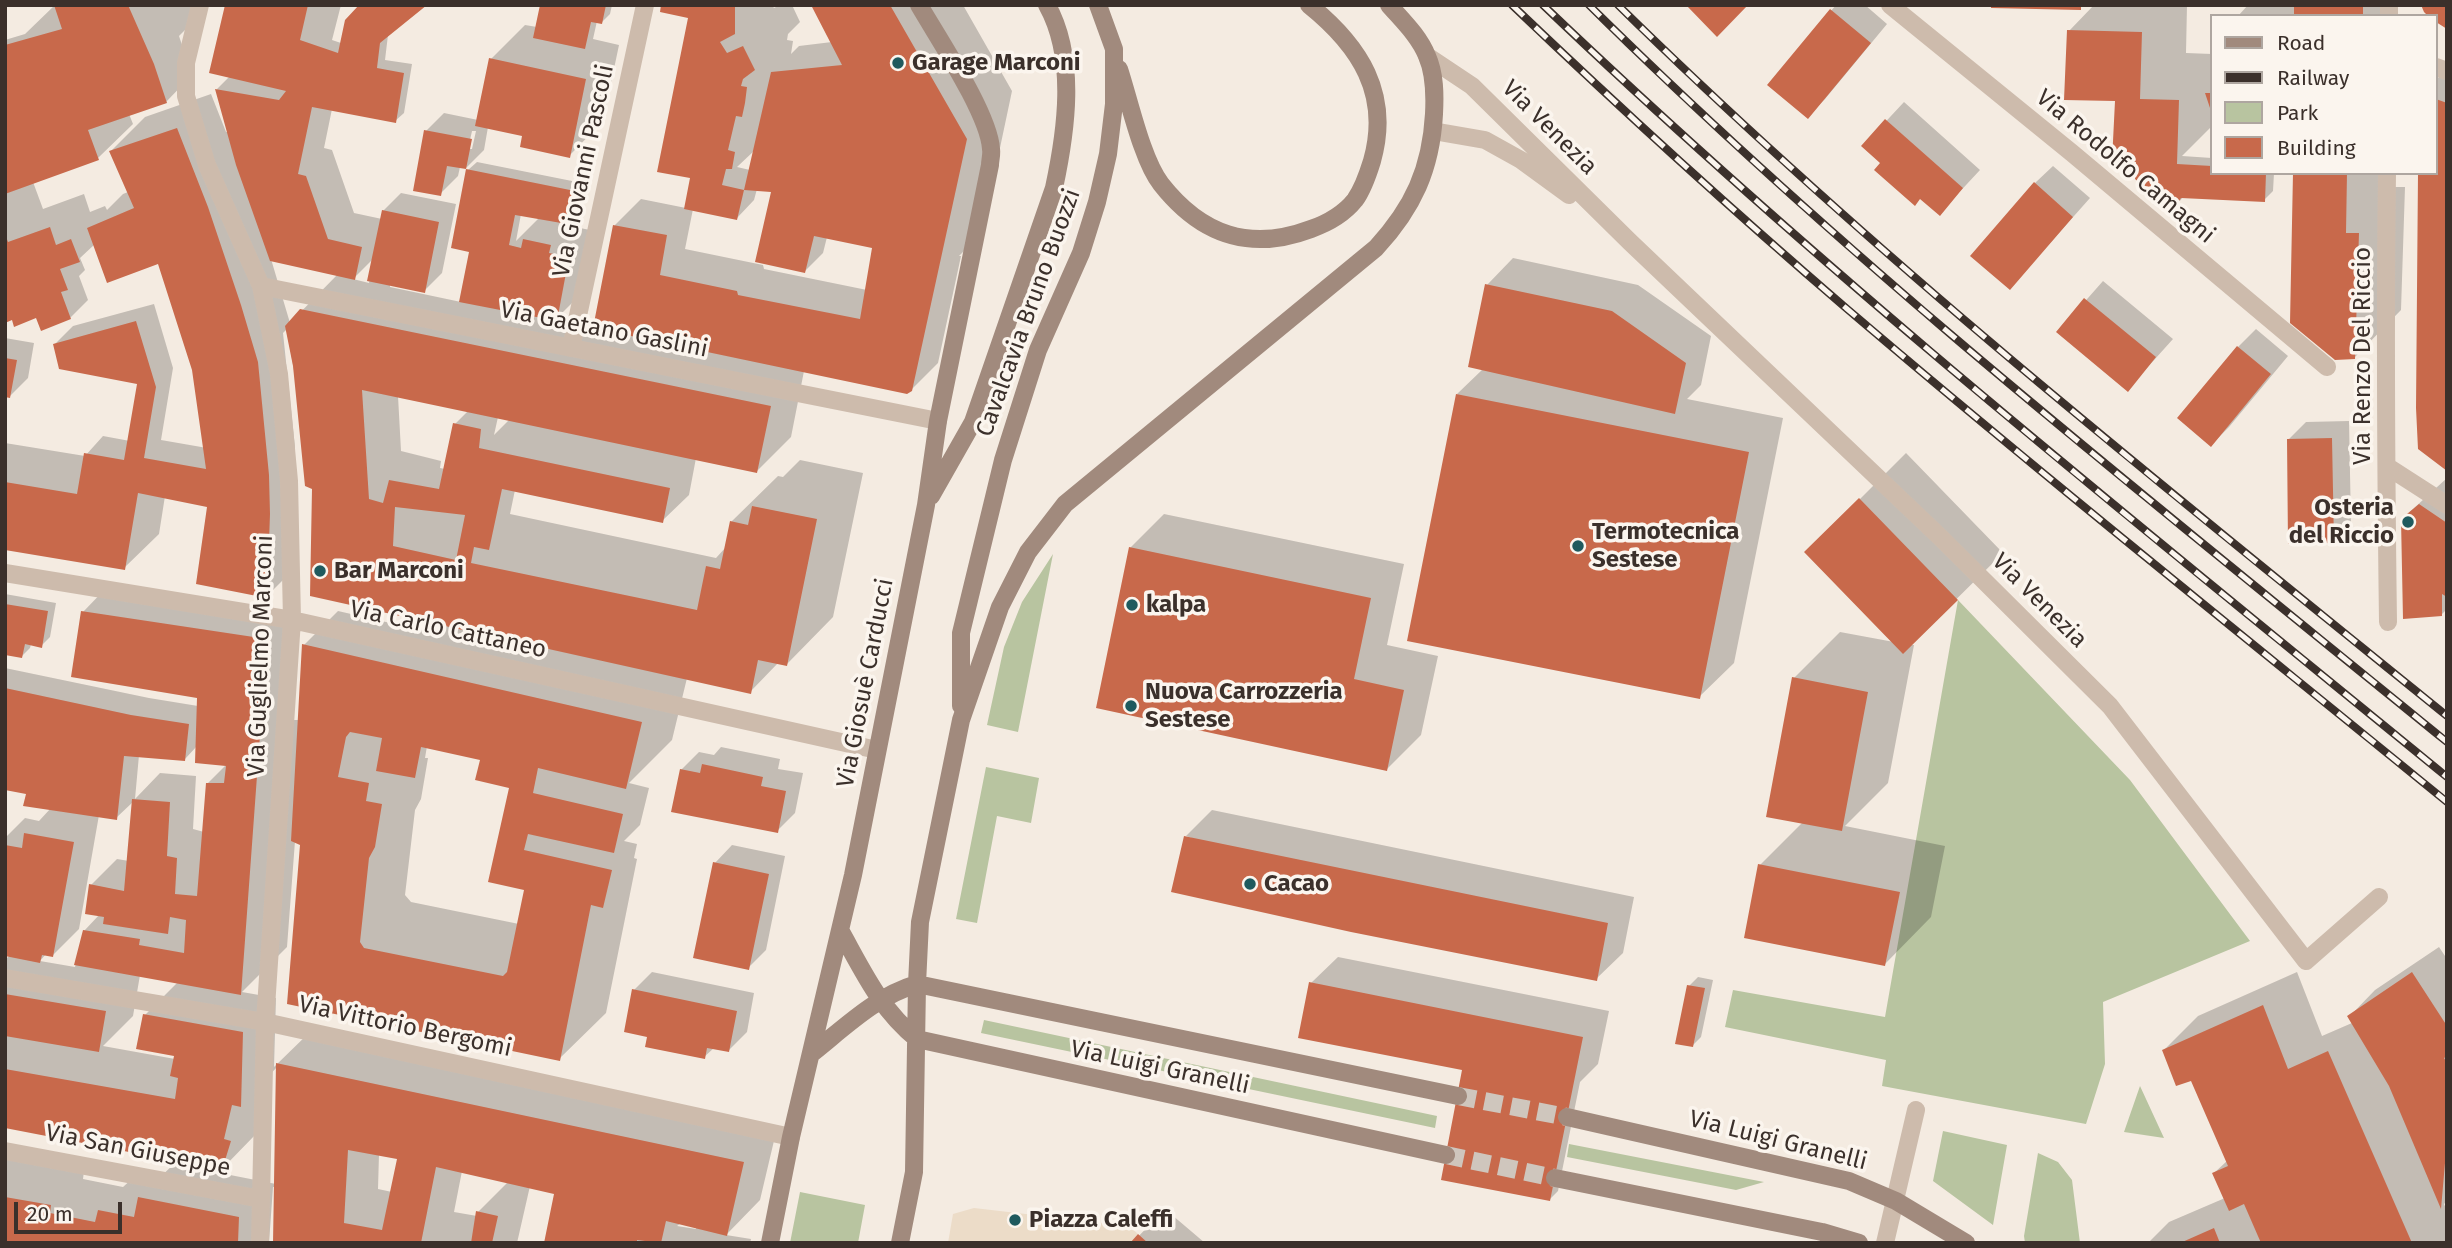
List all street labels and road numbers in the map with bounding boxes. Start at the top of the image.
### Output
street label: Via Giovanni Pascoli [547,62,621,280]
street label: Via Venezia [1495,74,1603,182]
street label: Via Rodolfo Camagni [2030,84,2220,250]
street label: Cavalcavia Bruno Buozzi [971,185,1087,441]
street label: Via Renzo Del Riccio [2349,247,2377,465]
street label: Via Gaetano Gaslini [498,296,710,364]
street label: Via Guglielmo Marconi [242,535,280,777]
street label: Via Venezia [1985,547,2093,655]
street label: Via Giosuè Carducci [832,576,900,790]
street label: Via Carlo Cattaneo [347,595,549,665]
street label: Via Vittorio Bergomi [296,990,514,1064]
street label: Via Luigi Granelli [1068,1035,1252,1101]
street label: Via Luigi Granelli [1686,1105,1870,1177]
street label: Via San Giuseppe [43,1119,233,1183]

